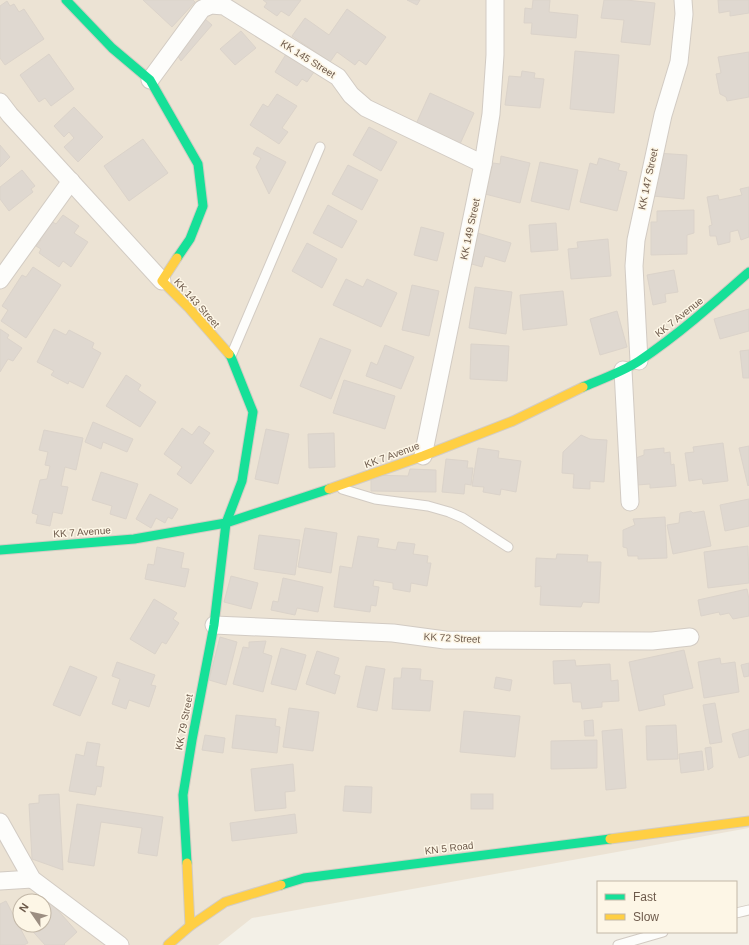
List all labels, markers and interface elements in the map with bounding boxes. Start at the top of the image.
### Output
street label: KK 145 Street [279,38,338,80]
street label: KK 147 Street [636,147,660,211]
street label: KK 149 Street [458,197,482,261]
street label: KK 143 Street [172,276,222,330]
street label: KK 7 Avenue [653,295,705,339]
street label: KK 7 Avenue [363,440,421,470]
street label: KK 7 Avenue [53,524,112,539]
street label: KK 72 Street [423,631,481,645]
street label: KK 79 Street [173,693,195,751]
street label: KN 5 Road [424,840,474,856]
legend [597,881,737,933]
text: Fast [633,890,657,904]
north arrow [12,893,52,933]
text: N [17,901,31,914]
text: Slow [633,910,659,924]

